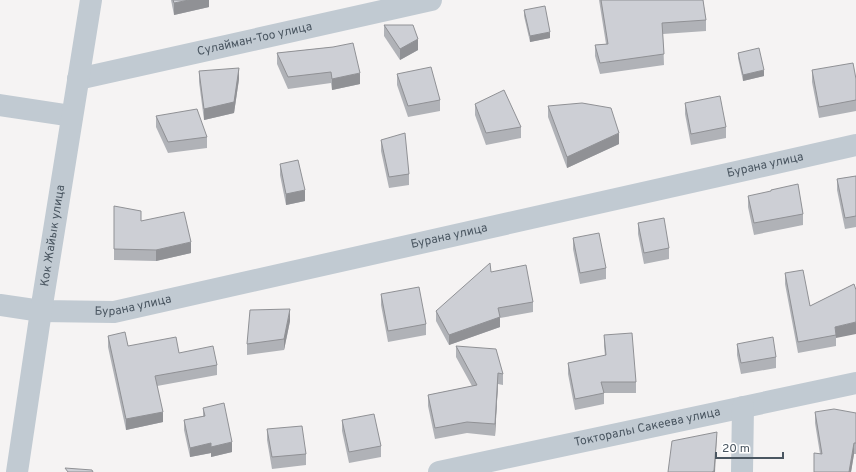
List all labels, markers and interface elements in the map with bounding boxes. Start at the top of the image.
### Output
street label: Сулайман-Тоо улица [196,19,314,60]
street label: Бурана улица [725,149,805,182]
street label: Кок Жайык улица [37,184,69,288]
street label: Бурана улица [409,220,489,253]
street label: Бурана улица [94,291,173,320]
street label: Токторалы Сакеева улица [573,404,722,451]
scale bar [716,434,783,460]
text: 20 m [722,441,750,457]

